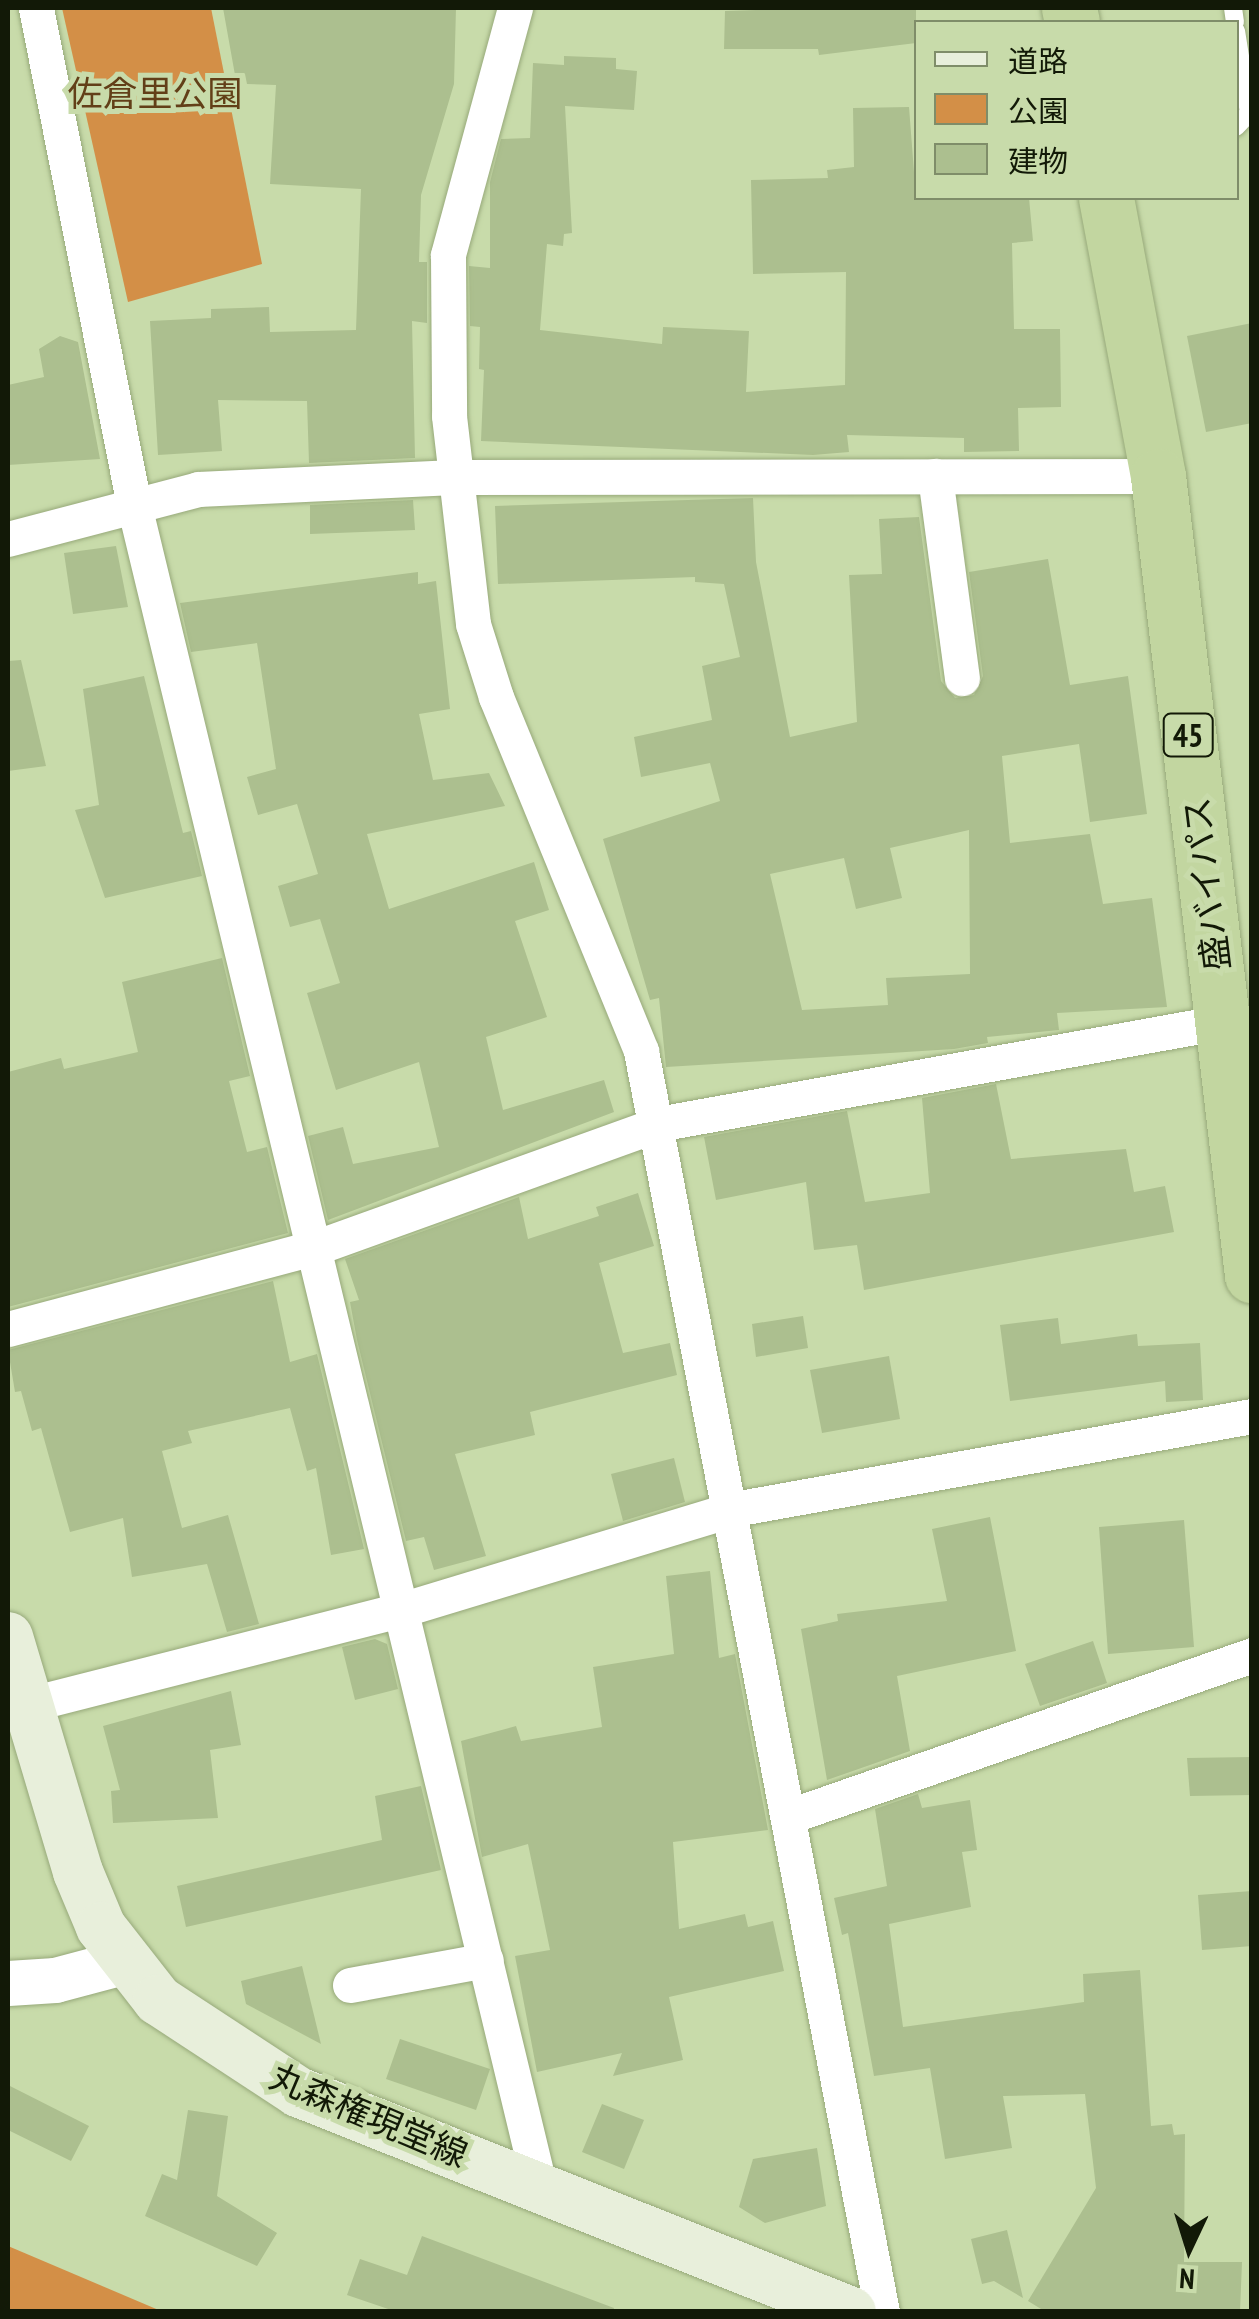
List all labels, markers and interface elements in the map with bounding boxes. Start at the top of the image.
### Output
legend [914,20,1239,200]
text: 道路 [1008,41,1068,80]
park label: 佐倉里公園 [68,72,242,114]
text: 公園 [1008,91,1068,130]
text: 建物 [1008,141,1068,180]
road number: 45 [1160,708,1216,762]
street label: 盛バイパス [1174,795,1238,973]
street label: 丸森権現堂線 [264,2055,474,2175]
north arrow [1139,2199,1239,2299]
text: N [1178,2260,1196,2298]

